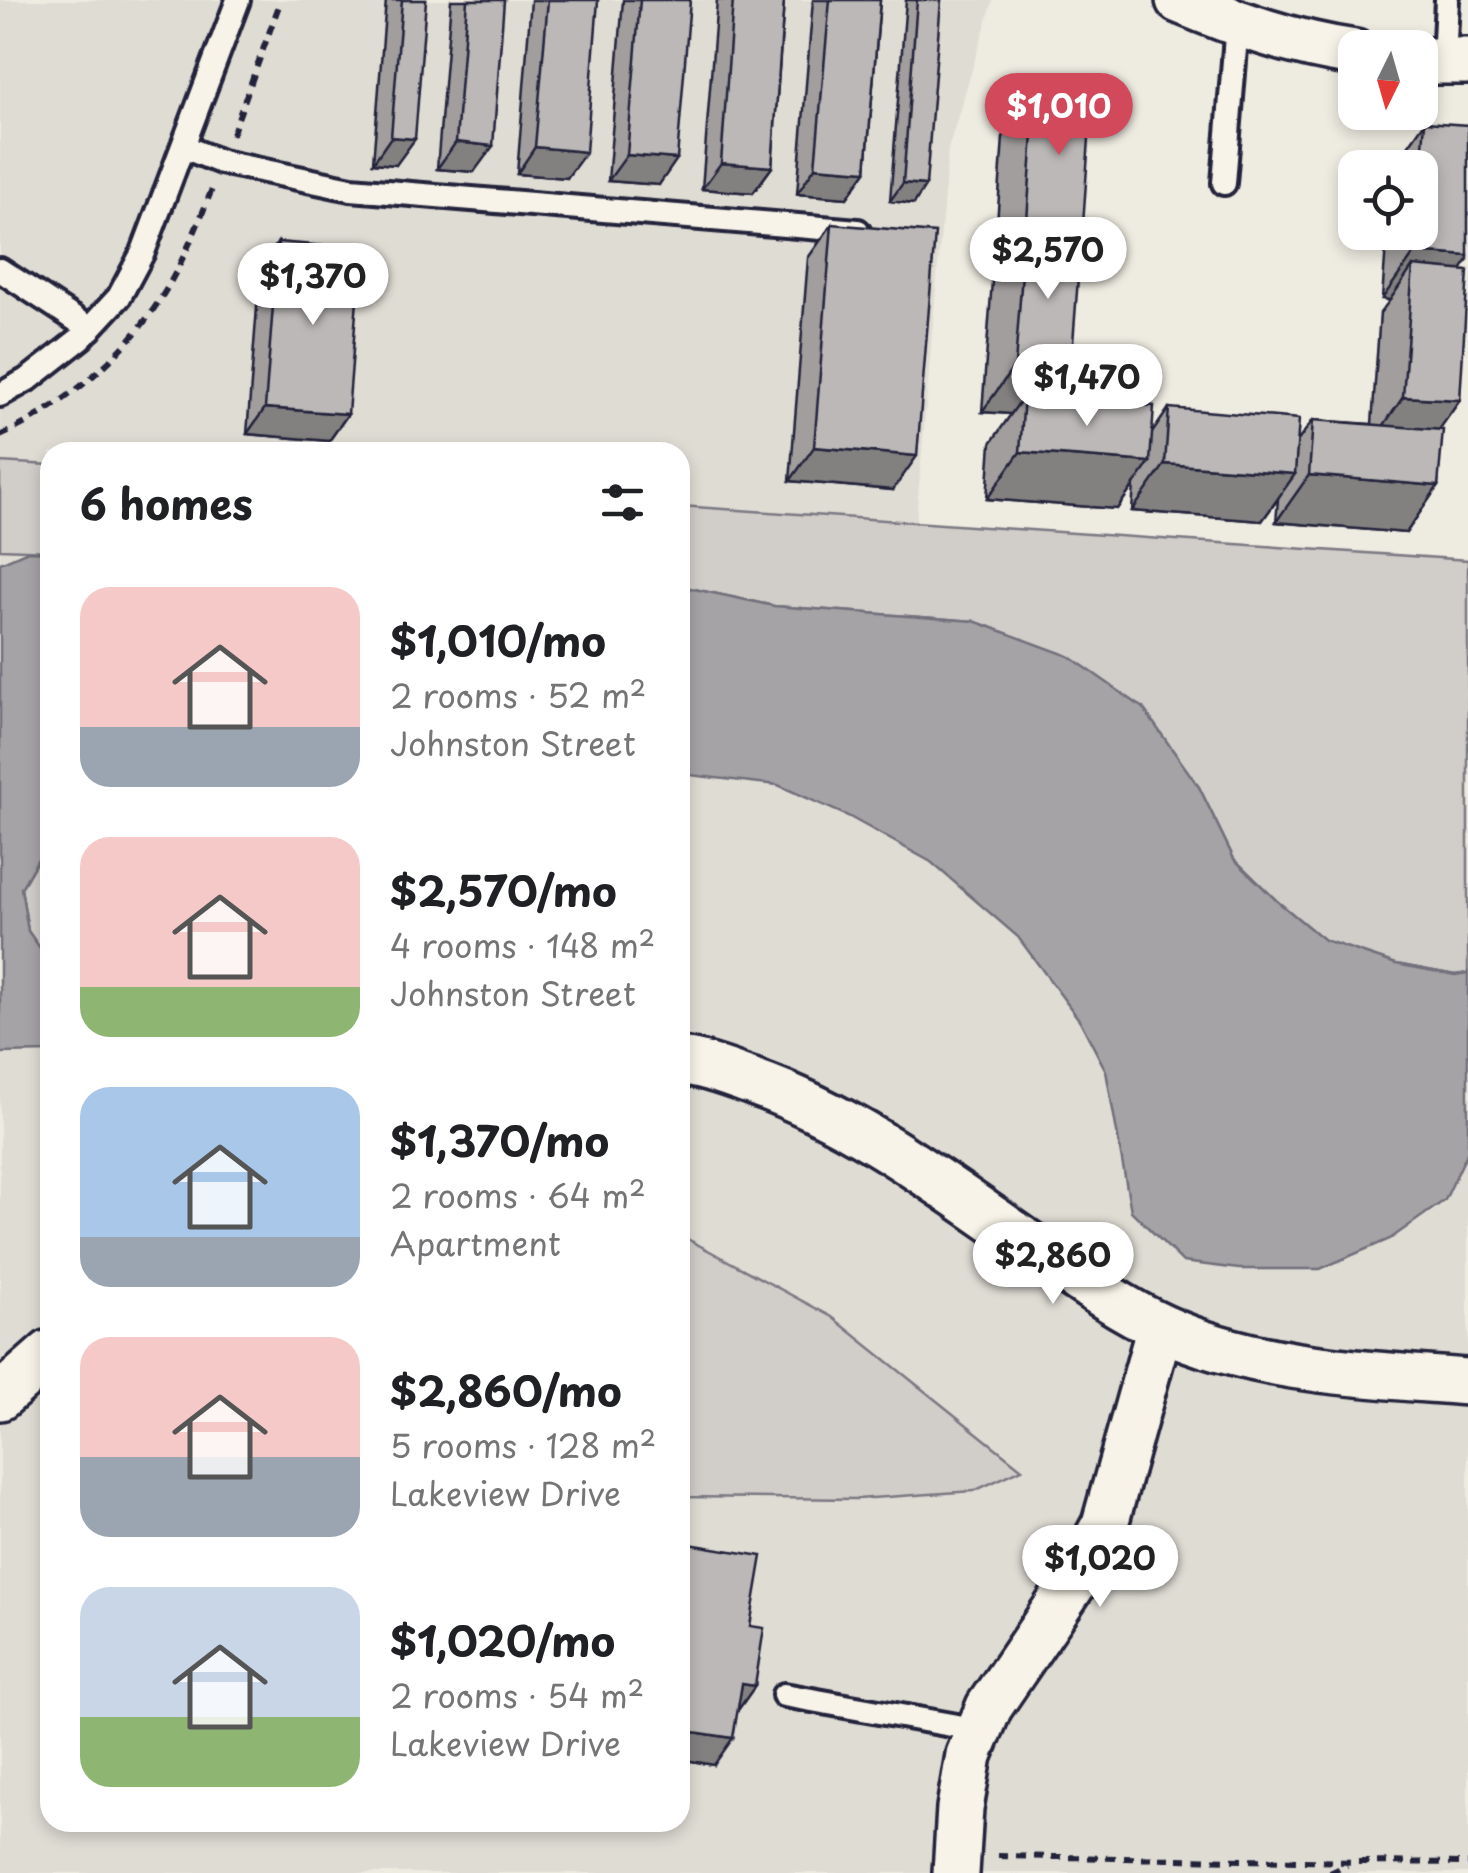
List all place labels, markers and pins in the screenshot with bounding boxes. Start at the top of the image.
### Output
pin: $1,010 [978,73,1140,158]
pin: $2,570 [967,217,1129,302]
pin: $1,370 [232,243,394,328]
pin: $1,470 [1006,344,1168,429]
pin: $2,860 [972,1222,1134,1307]
pin: $1,020 [1019,1525,1181,1610]

